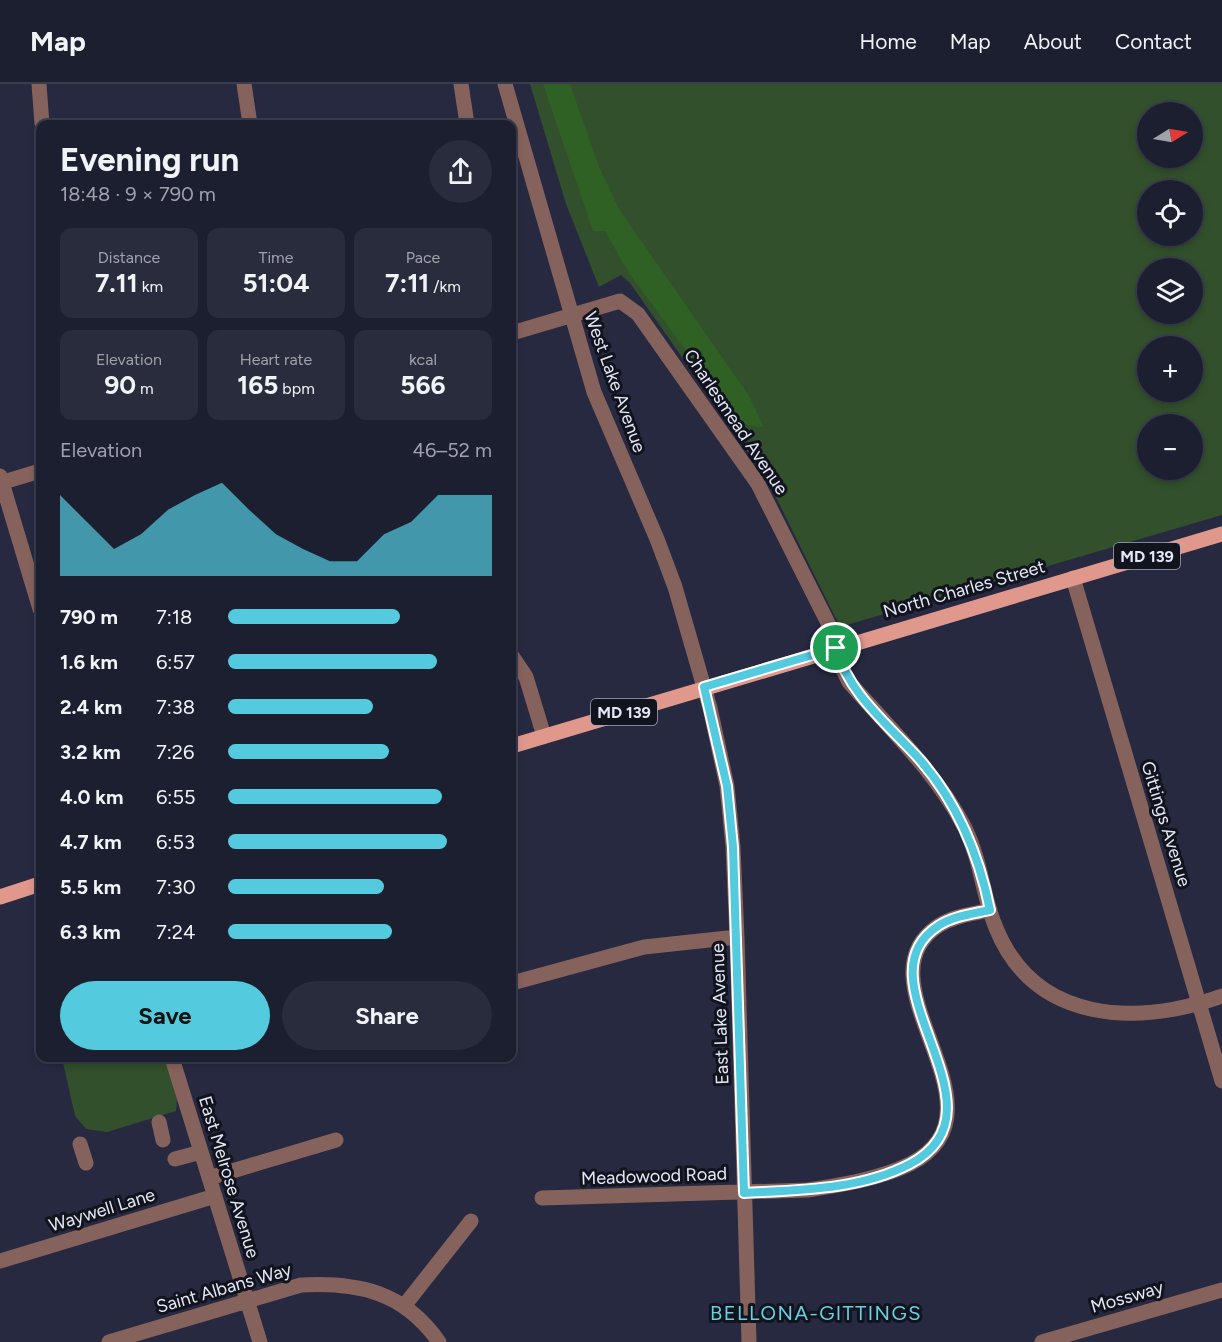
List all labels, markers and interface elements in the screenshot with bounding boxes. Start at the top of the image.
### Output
text: Map [30,24,86,58]
text: Home [860,29,917,54]
text: Map [950,29,991,54]
text: About [1024,29,1082,54]
text: Contact [1115,29,1192,54]
north arrow [1137,102,1203,168]
map controls [1137,102,1203,480]
text: Evening run [60,140,239,179]
button: share [429,140,492,203]
button: locate [1137,180,1203,246]
text: 18:48 · 9 × 790 m [60,182,216,206]
text: Distance [98,248,160,267]
text: Time [259,248,293,267]
text: Pace [406,248,440,267]
button: layers [1137,258,1203,324]
text: 7.11 [95,267,138,299]
text: 51:04 [242,267,310,299]
text: 7:11 [385,267,429,299]
text: km [138,277,163,296]
text: /km [429,277,461,296]
street label: West Lake Avenue [579,309,651,456]
button: + [1137,336,1203,402]
street label: Charlesmead Avenue [679,345,793,499]
text: Elevation [96,350,162,369]
text: Heart rate [240,350,312,369]
text: kcal [409,350,437,369]
text: 90 [104,369,136,401]
text: 165 [237,369,278,401]
text: 566 [400,369,446,401]
text: m [136,379,154,398]
text: bpm [278,379,315,398]
button: − [1137,414,1203,480]
text: Elevation [60,438,142,462]
text: 46–52 m [413,438,492,462]
road number: MD 139 [1114,543,1180,569]
street label: North Charles Street [881,555,1048,623]
text: 790 m [60,605,118,629]
text: 7:18 [156,605,192,629]
pin [810,622,861,673]
icon: arrive [819,631,852,664]
text: 1.6 km [60,650,118,674]
text: 6:57 [156,650,195,674]
text: 2.4 km [60,695,122,719]
text: 7:38 [156,695,195,719]
road number: MD 139 [591,699,657,725]
text: 3.2 km [60,740,121,764]
text: 7:26 [156,740,194,764]
street label: Gittings Avenue [1136,759,1196,890]
text: 4.0 km [60,785,124,809]
text: 6:55 [156,785,195,809]
text: 4.7 km [60,830,122,854]
text: 6:53 [156,830,195,854]
text: 5.5 km [60,875,121,899]
text: 7:30 [156,875,196,899]
text: 6.3 km [60,920,121,944]
text: 7:24 [156,920,195,944]
street label: East Lake Avenue [707,943,733,1085]
button: Save [60,981,270,1050]
button: Share [282,981,492,1050]
street label: East Melrose Avenue [194,1093,264,1261]
street label: Meadowood Road [581,1162,727,1190]
street label: Waywell Lane [46,1183,158,1237]
street label: Saint Albans Way [154,1258,295,1318]
street label: Mossway [1088,1276,1167,1318]
district label: BELLONA-GITTINGS [710,1301,922,1325]

